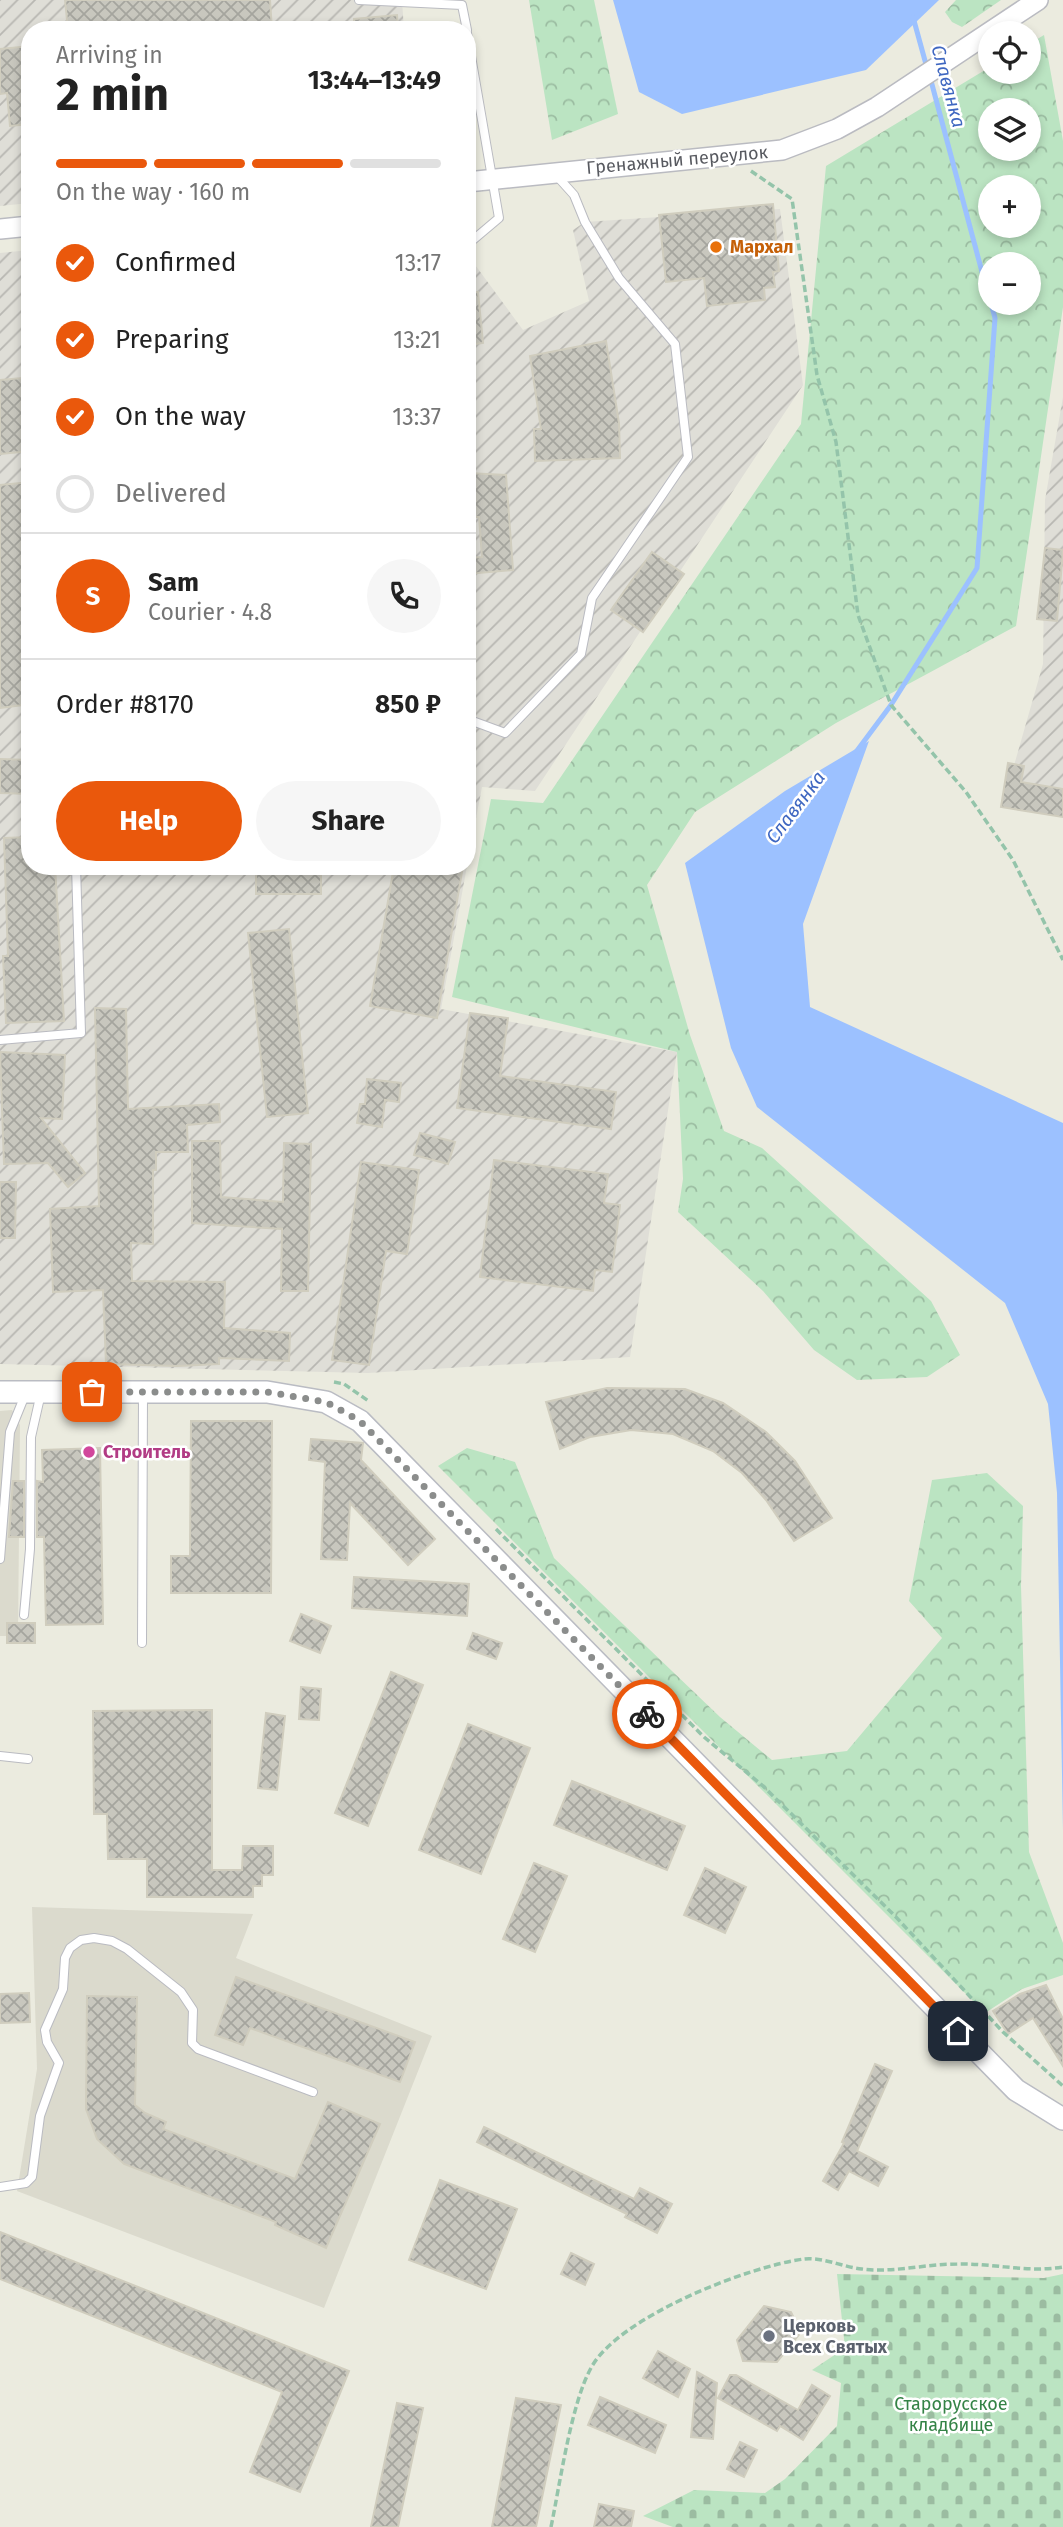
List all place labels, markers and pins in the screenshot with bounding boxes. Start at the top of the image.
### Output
place label: Мархал [730,236,794,258]
marker: Мархал [708,239,724,255]
pin [62,1362,122,1422]
place label: Строитель [103,1441,191,1463]
marker: Строитель [81,1444,97,1460]
pin [928,2001,988,2061]
place label: Церковь Всех Святых [783,2315,888,2358]
marker: Церковь Всех Святых [761,2328,777,2344]

